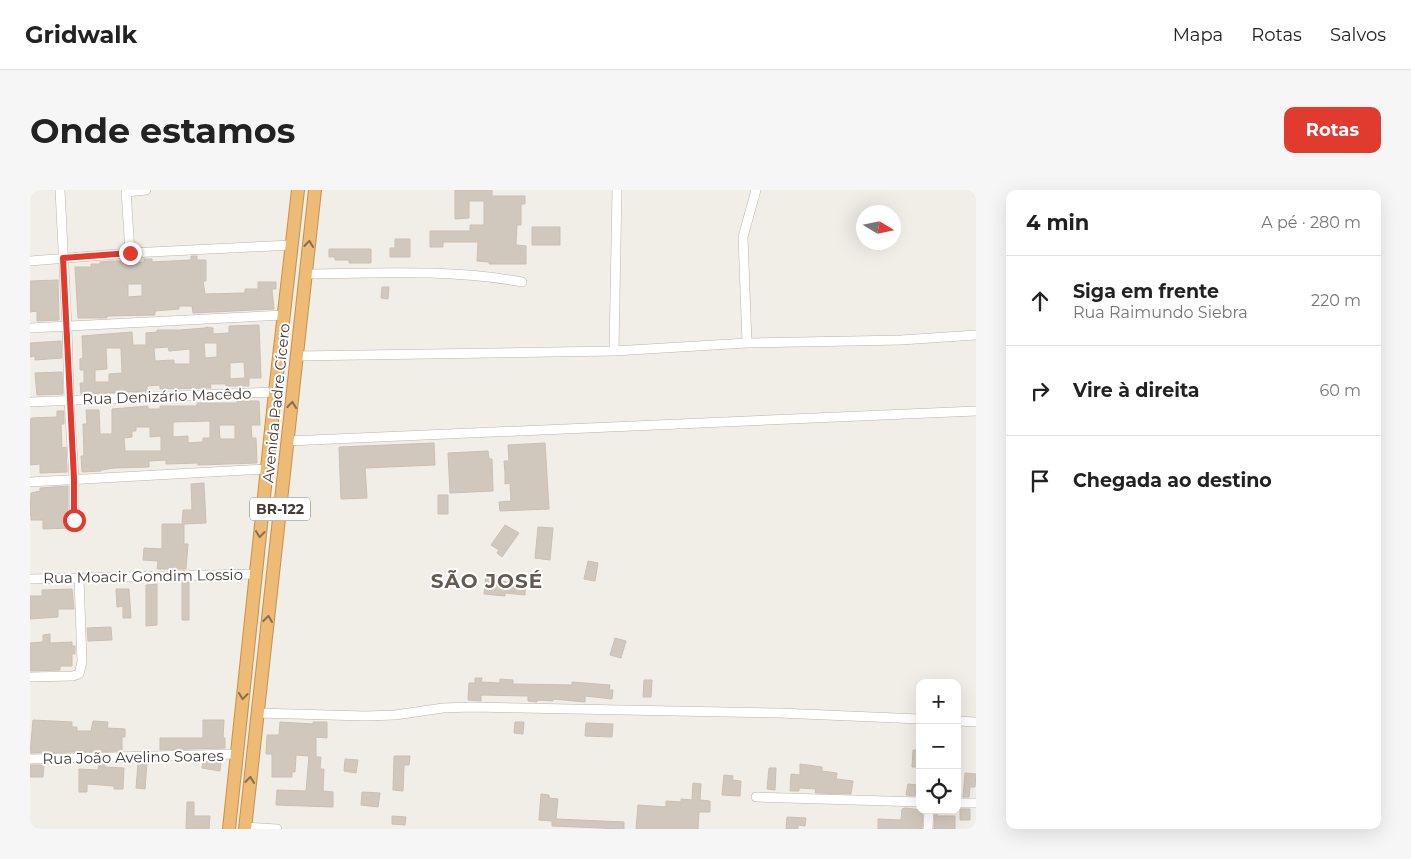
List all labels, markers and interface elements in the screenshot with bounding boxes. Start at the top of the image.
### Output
text: Gridwalk [25,20,137,49]
text: Mapa [1173,24,1223,46]
text: Rotas [1251,24,1302,46]
text: Salvos [1330,24,1386,46]
button: Rotas [1284,107,1381,153]
text: Onde estamos [30,109,295,152]
north arrow [856,205,901,250]
text: 4 min [1026,210,1089,235]
text: A pé · 280 m [1261,213,1361,232]
one-way arrow [303,239,314,247]
route end [119,242,142,265]
text: Siga em frente [1073,280,1219,303]
icon: ahead [1026,287,1054,315]
text: 220 m [1311,291,1361,310]
text: Rua Raimundo Siebra [1073,303,1248,322]
street label: Avenida Padre Cícero [258,322,294,484]
icon: right [1026,377,1054,405]
text: Vire à direita [1073,379,1200,402]
text: 60 m [1319,381,1361,400]
street label: Rua Denizário Macêdo [82,384,252,408]
one-way arrow [286,401,297,409]
icon: arrive [1026,467,1054,495]
text: Chegada ao destino [1073,469,1272,492]
road number: BR-122 [250,498,310,520]
route start [63,509,86,532]
one-way arrow [255,531,266,539]
street label: Rua Moacir Gondim Lossio [43,565,243,587]
district label: SÃO JOSÉ [431,569,543,593]
one-way arrow [262,615,273,623]
map controls [916,679,961,814]
button: + [916,679,961,724]
one-way arrow [238,692,249,700]
button: − [916,724,961,769]
street label: Rua João Avelino Soares [42,746,224,768]
button: locate [916,769,961,814]
one-way arrow [244,776,255,784]

